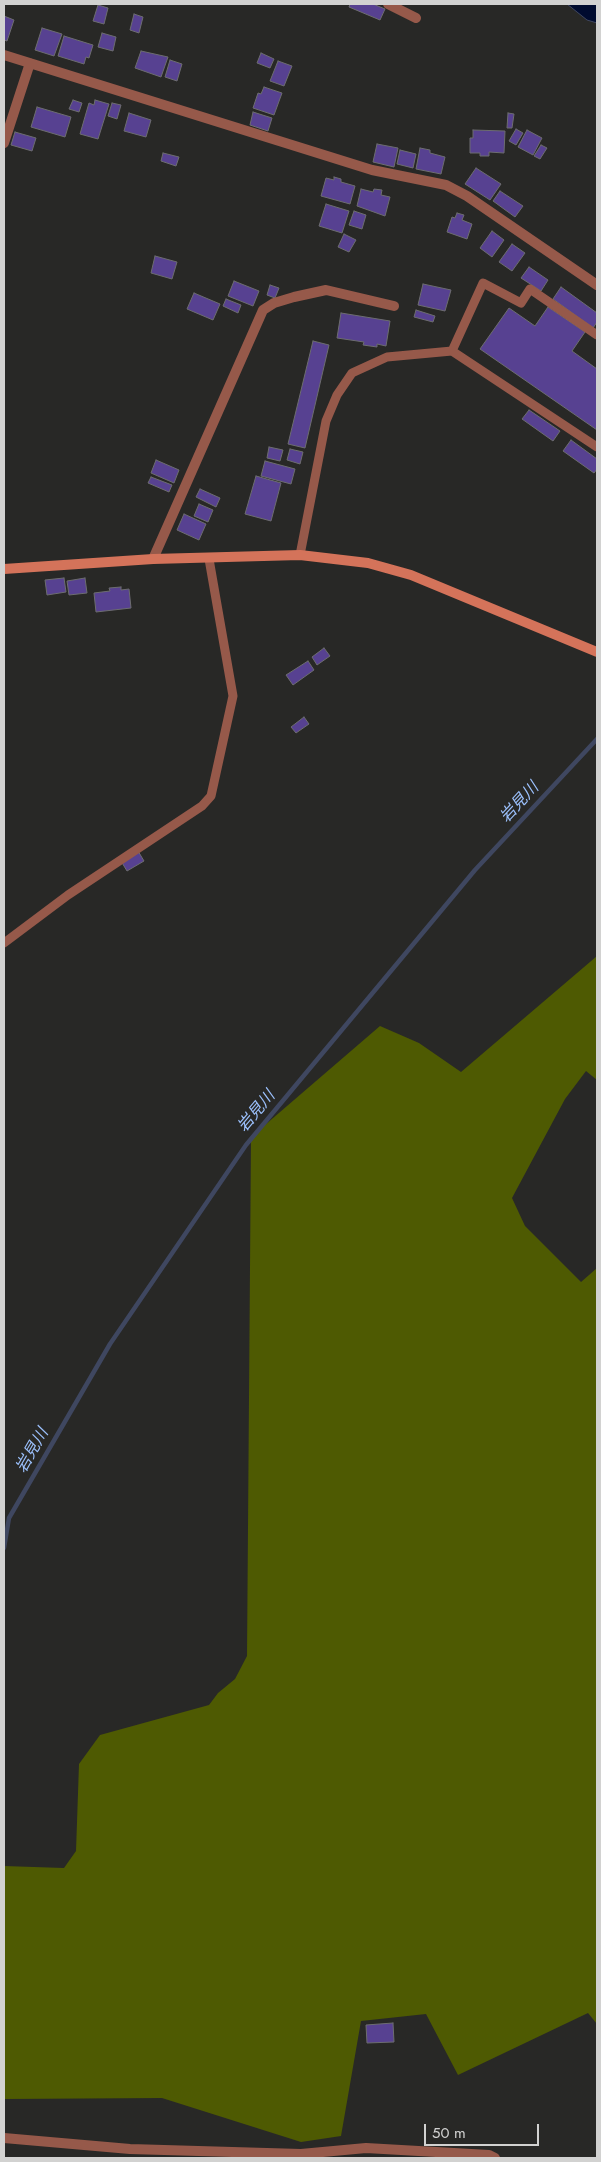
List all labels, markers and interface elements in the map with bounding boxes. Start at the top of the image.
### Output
water label: 岩見川 [497,779,543,827]
water label: 岩見川 [234,1087,280,1137]
water label: 岩見川 [13,1425,53,1477]
scale bar [426,2114,541,2146]
text: 50 m [432,2122,466,2144]

